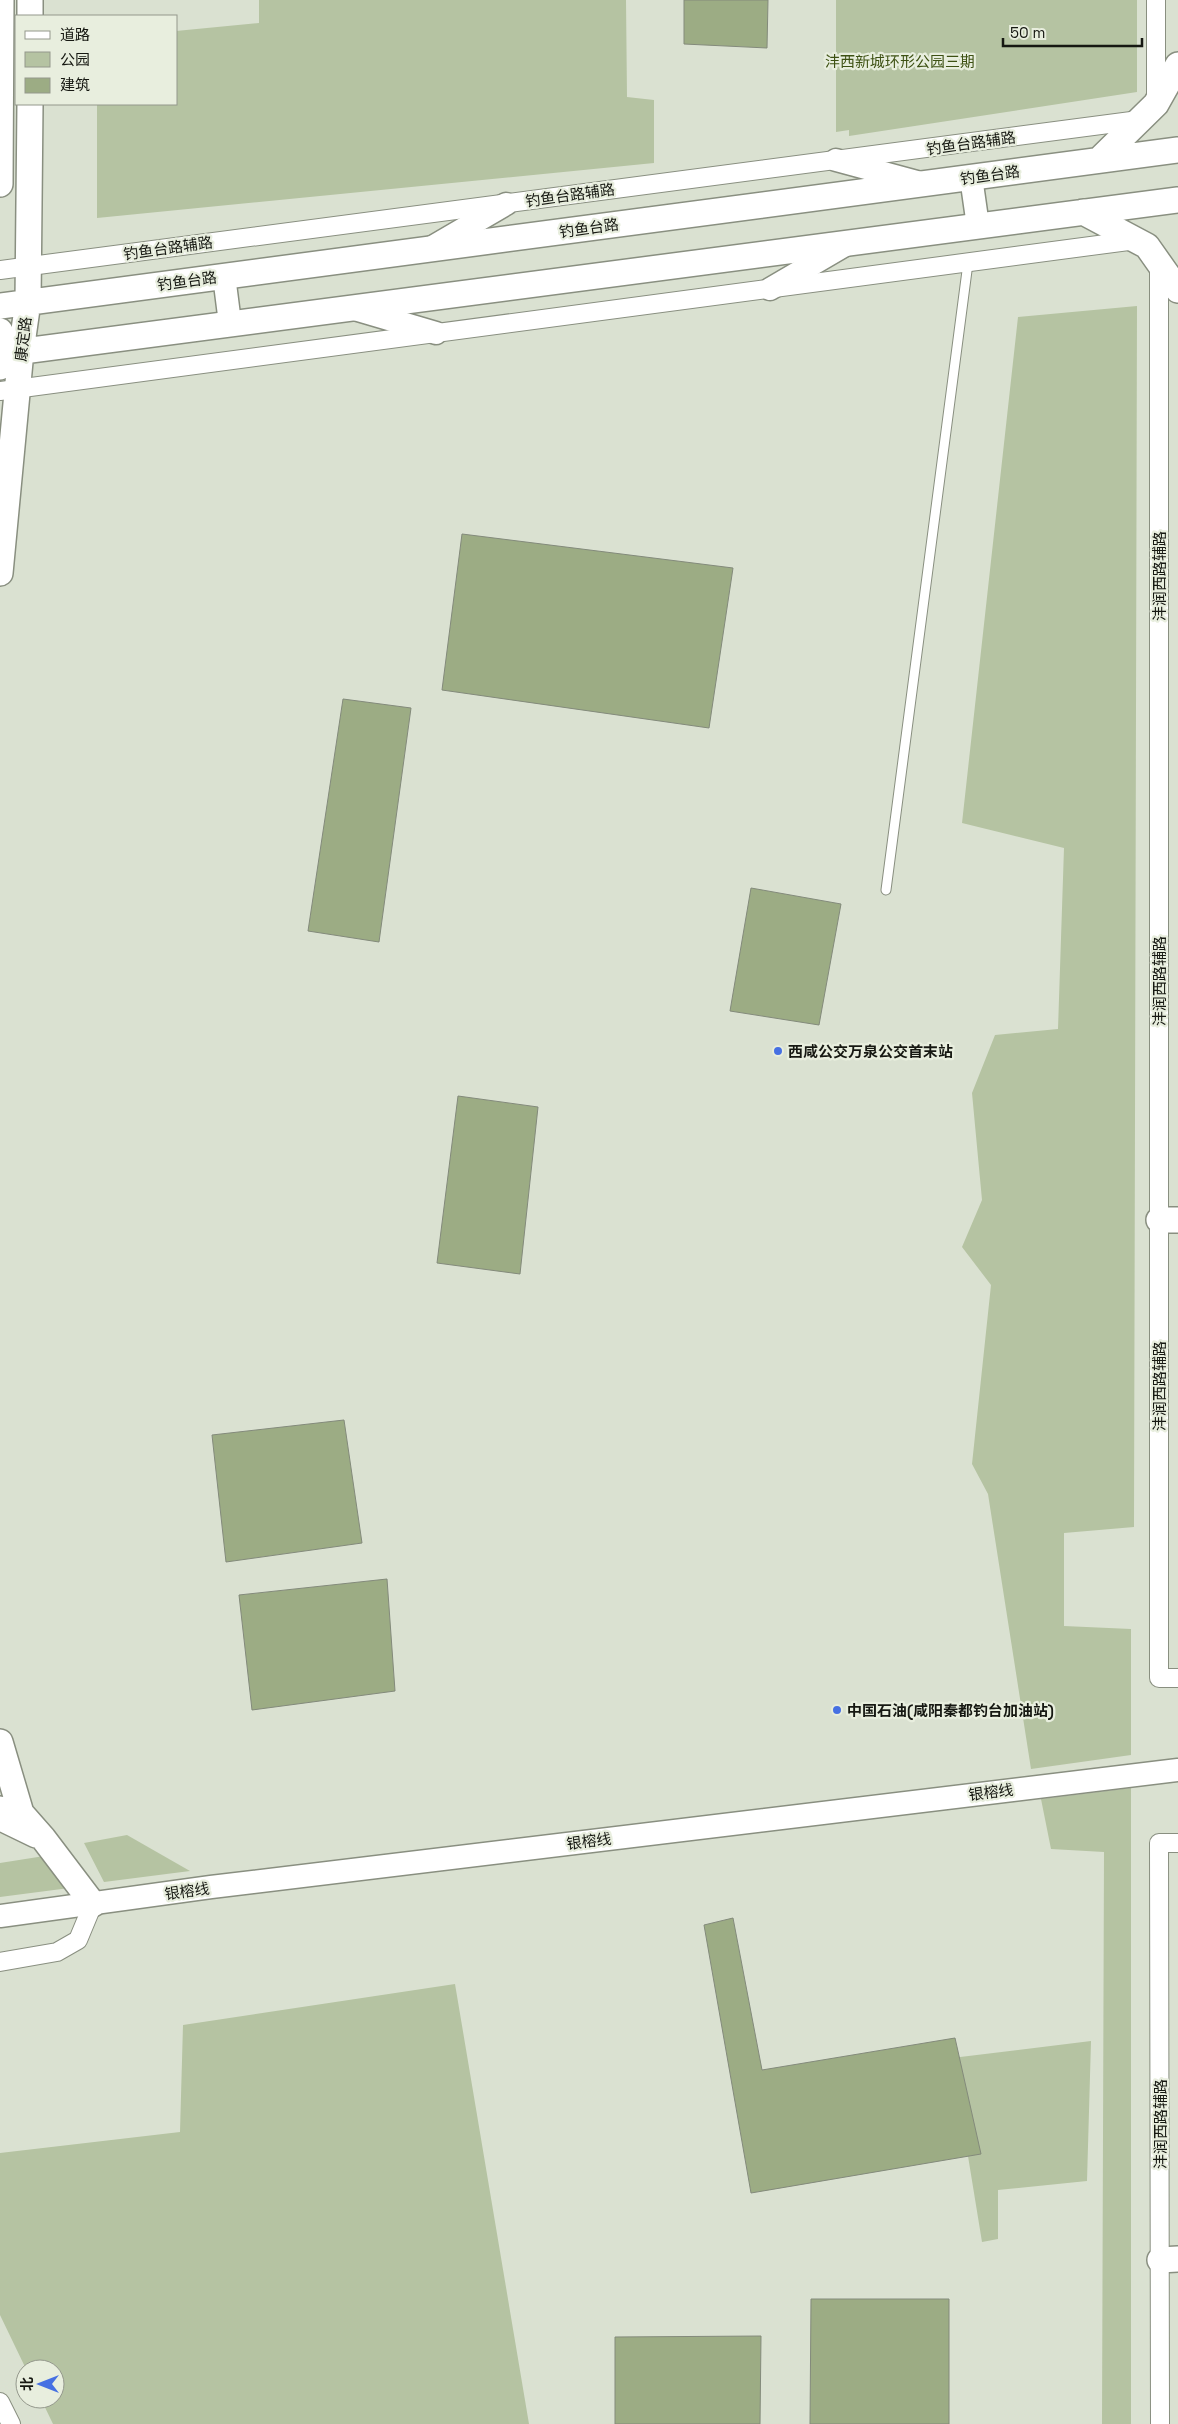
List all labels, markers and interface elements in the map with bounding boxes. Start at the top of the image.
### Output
legend [15,15,178,105]
scale bar [1003,15,1142,47]
text: 50 m [1010,23,1045,42]
text: 道路 [60,25,90,44]
text: 公园 [60,50,90,69]
park label: 沣西新城环形公园三期 [825,52,975,71]
text: 建筑 [60,75,90,94]
street label: 钓鱼台路辅路 [925,127,1017,159]
street label: 钓鱼台路 [959,161,1021,189]
street label: 钓鱼台路辅路 [524,179,616,211]
street label: 钓鱼台路 [558,214,620,242]
street label: 钓鱼台路辅路 [122,232,214,264]
street label: 钓鱼台路 [156,267,218,295]
street label: 康定路 [11,316,35,362]
street label: 沣润西路辅路 [1150,531,1169,621]
street label: 沣润西路辅路 [1150,936,1169,1026]
place label: 西咸公交万泉公交首末站 [788,1042,953,1061]
marker: 西咸公交万泉公交首末站 [772,1045,784,1057]
street label: 沣润西路辅路 [1150,1341,1169,1431]
place label: 中国石油(咸阳秦都钓台加油站) [847,1701,1054,1720]
marker: 中国石油(咸阳秦都钓台加油站) [831,1704,843,1716]
street label: 银榕线 [968,1780,1014,1804]
street label: 银榕线 [566,1829,612,1853]
street label: 银榕线 [163,1878,211,1904]
street label: 沣润西路辅路 [1151,2079,1170,2169]
north arrow [15,2359,65,2409]
text: 北 [18,2377,36,2391]

